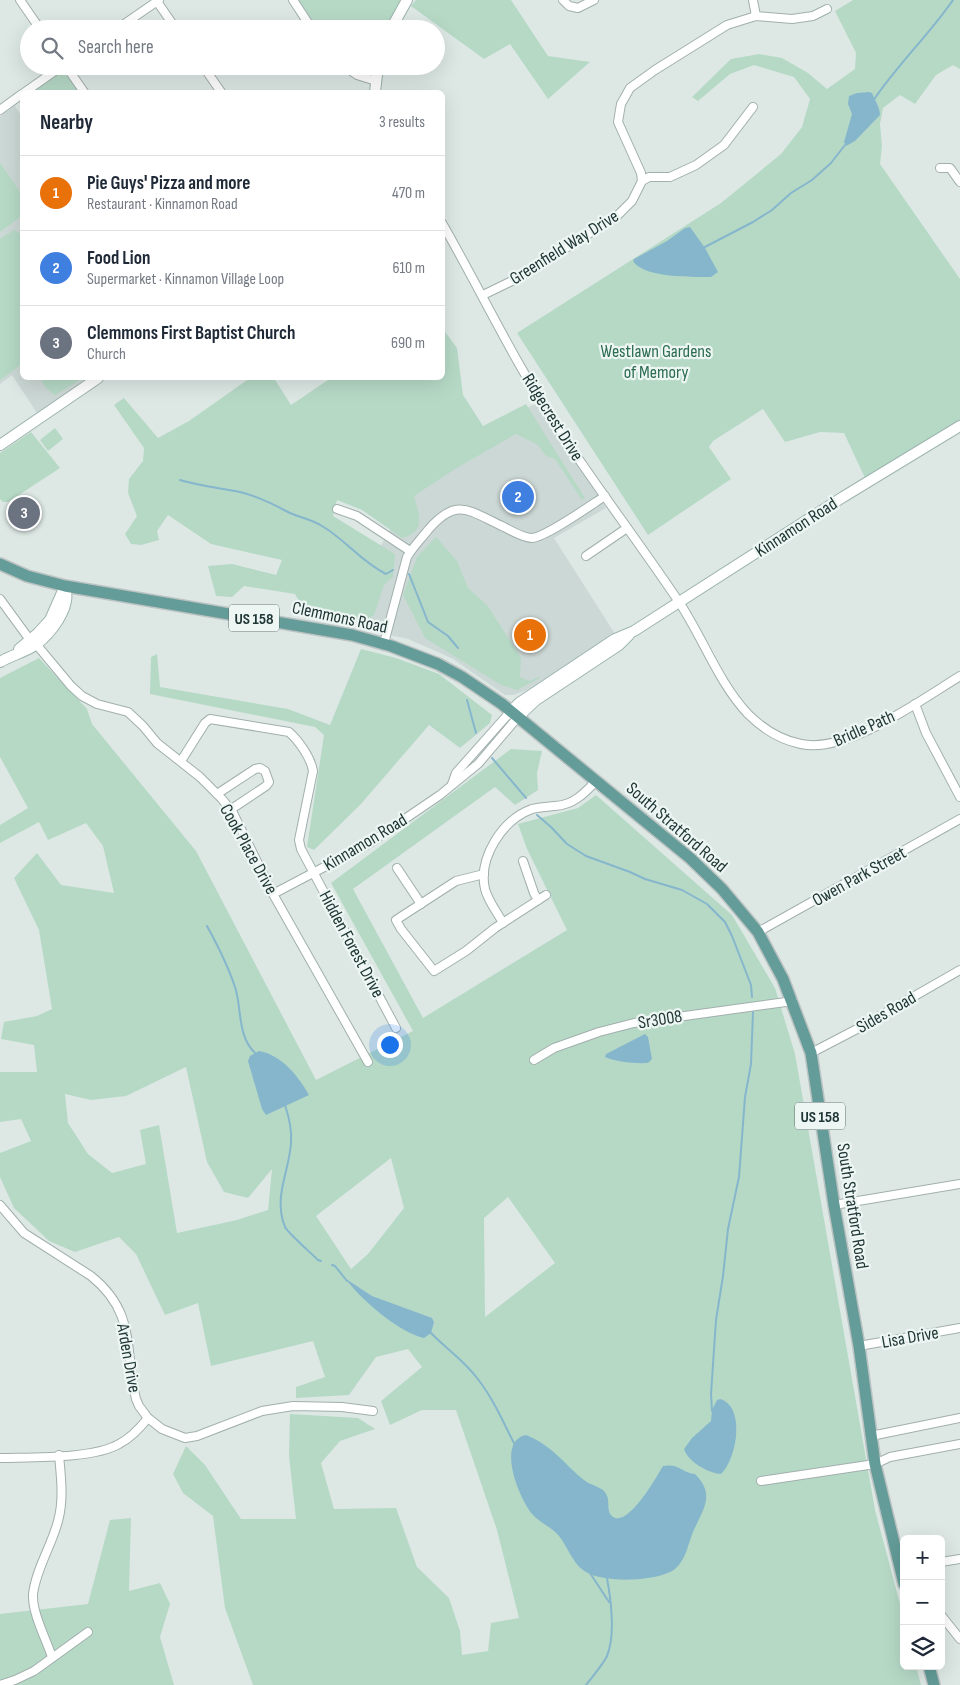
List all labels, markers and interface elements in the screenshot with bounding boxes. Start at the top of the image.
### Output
search box [20,20,445,75]
icon: search [38,34,66,62]
text: Search here [78,36,154,59]
text: Nearby [40,110,93,135]
text: 3 results [379,113,425,132]
text: Pie Guys' Pizza and more [87,172,250,195]
text: 1 [53,184,59,203]
text: 470 m [392,184,425,203]
text: Restaurant · Kinnamon Road [87,195,238,214]
street label: Greenfield Way Drive [506,206,622,289]
text: Food Lion [87,247,150,270]
text: 2 [52,259,60,278]
text: 610 m [392,259,425,278]
text: Supermarket · Kinnamon Village Loop [87,270,284,289]
text: Clemmons First Baptist Church [87,322,295,345]
text: 3 [52,334,60,353]
text: 690 m [391,334,425,353]
park label: Westlawn Gardens of Memory [600,341,712,383]
text: Church [87,345,126,364]
street label: Ridgecrest Drive [517,370,588,465]
pin: 2 [502,478,534,516]
street label: Kinnamon Road [751,493,841,562]
pin: 3 [8,494,40,532]
street label: Clemmons Road [290,597,389,638]
road number: US 158 [229,604,279,632]
pin: 1 [514,616,546,654]
street label: Bridle Path [830,706,898,751]
street label: South Stratford Road [622,778,731,877]
street label: Cook Place Drive [215,801,282,898]
street label: Kinnamon Road [320,809,411,875]
street label: Owen Park Street [809,842,910,911]
street label: Hidden Forest Drive [315,887,388,1001]
street label: Sides Road [853,987,920,1038]
street label: Sr3008 [637,1006,684,1033]
your location [377,1032,403,1058]
road number: US 158 [795,1102,845,1130]
street label: South Stratford Road [832,1142,873,1270]
street label: Arden Drive [112,1321,145,1394]
street label: Lisa Drive [880,1322,940,1353]
map controls [900,1535,945,1670]
button: + [900,1535,945,1580]
button: − [900,1580,945,1625]
button: layers [900,1625,945,1670]

